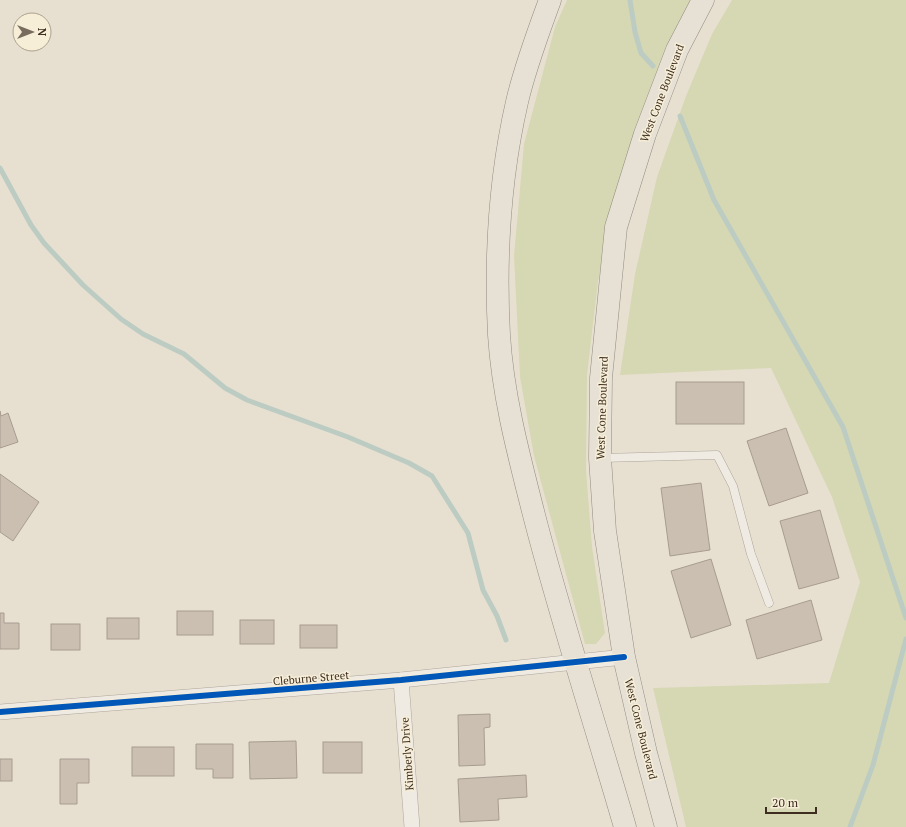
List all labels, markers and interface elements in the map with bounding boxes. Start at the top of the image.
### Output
north arrow [12,12,52,52]
text: N [35,28,49,37]
street label: West Cone Boulevard [637,42,687,144]
street label: West Cone Boulevard [593,356,611,460]
street label: Cleburne Street [272,668,350,688]
street label: West Cone Boulevard [622,677,660,781]
street label: Kimberly Drive [397,716,417,791]
scale bar [766,789,816,815]
text: 20 m [772,795,799,810]

